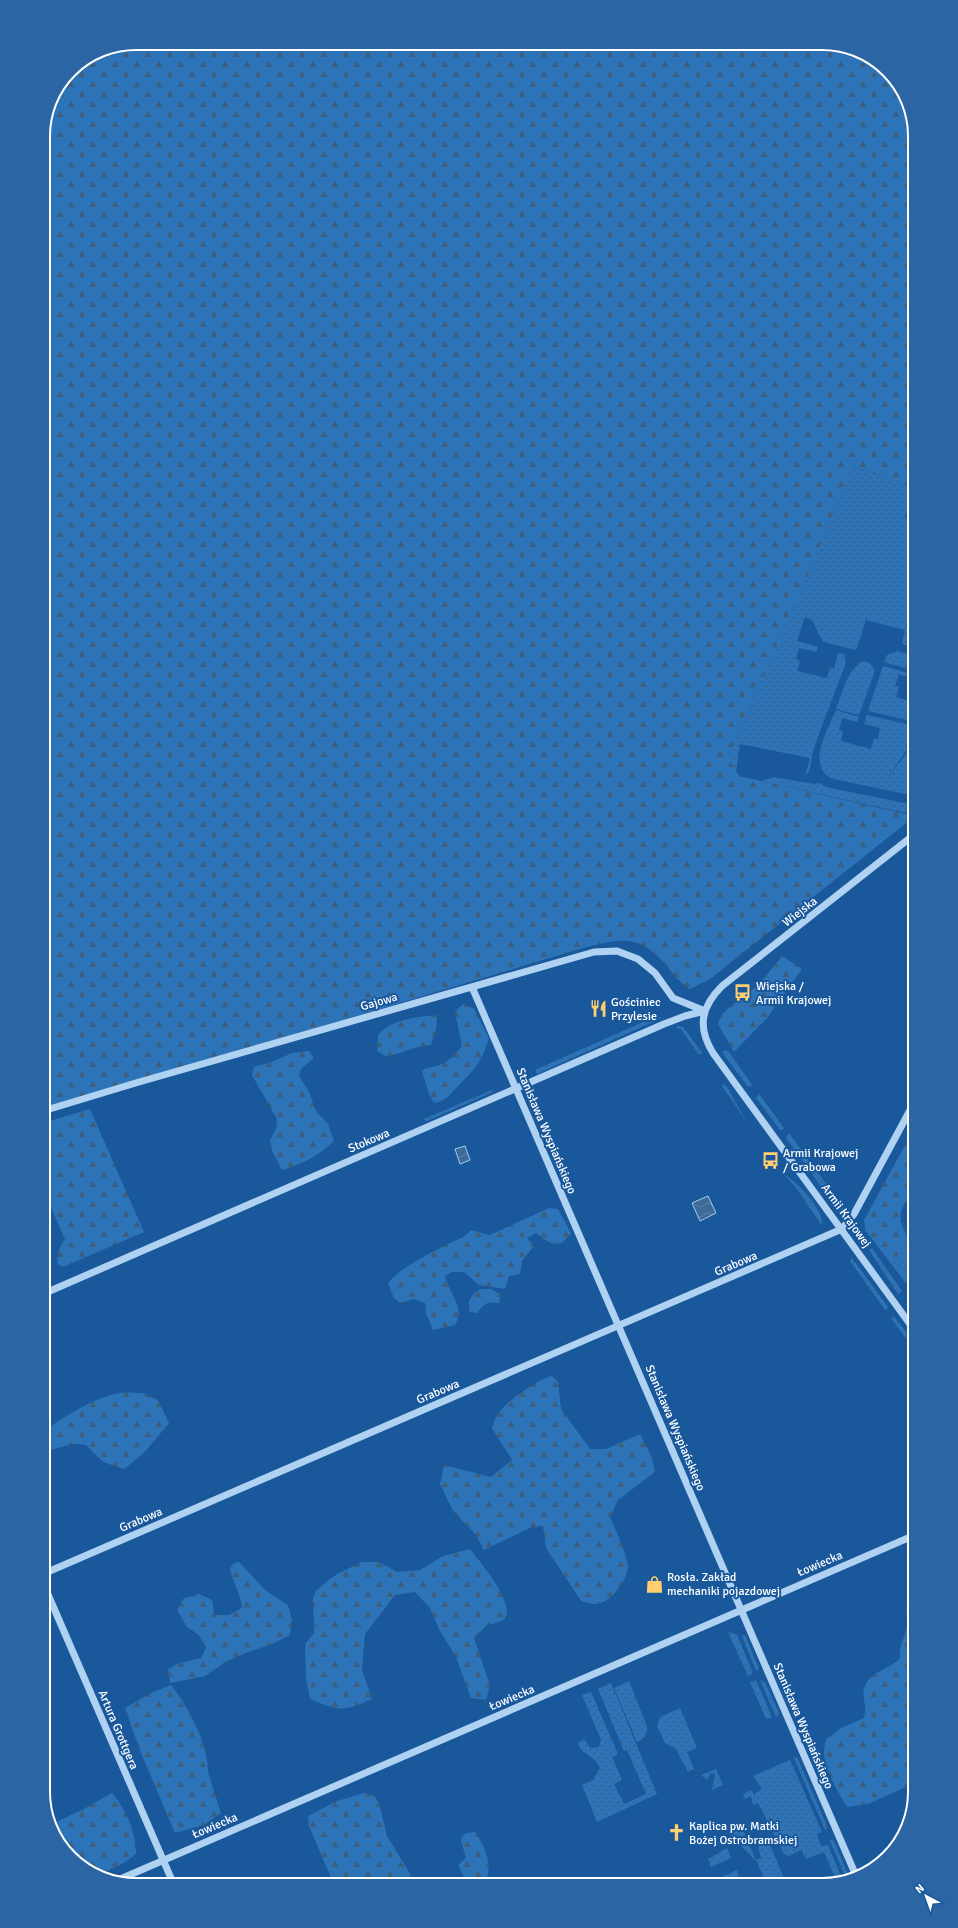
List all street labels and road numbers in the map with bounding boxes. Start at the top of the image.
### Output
street label: Wiejska [780,894,820,930]
street label: Gajowa [359,990,399,1014]
street label: Stanisława Wyspiańskiego [513,1066,579,1196]
street label: Stokowa [346,1126,392,1156]
street label: Armii Krajowej [818,1181,874,1251]
street label: Grabowa [712,1248,760,1280]
street label: Stanisława Wyspiańskiego [642,1363,708,1493]
street label: Grabowa [414,1376,462,1408]
street label: Grabowa [117,1504,165,1536]
street label: Łowiecka [795,1548,845,1580]
street label: Stanisława Wyspiańskiego [770,1661,836,1791]
street label: Łowiecka [487,1682,537,1714]
street label: Artura Grottgera [94,1688,142,1772]
street label: Łowiecka [190,1810,240,1842]

